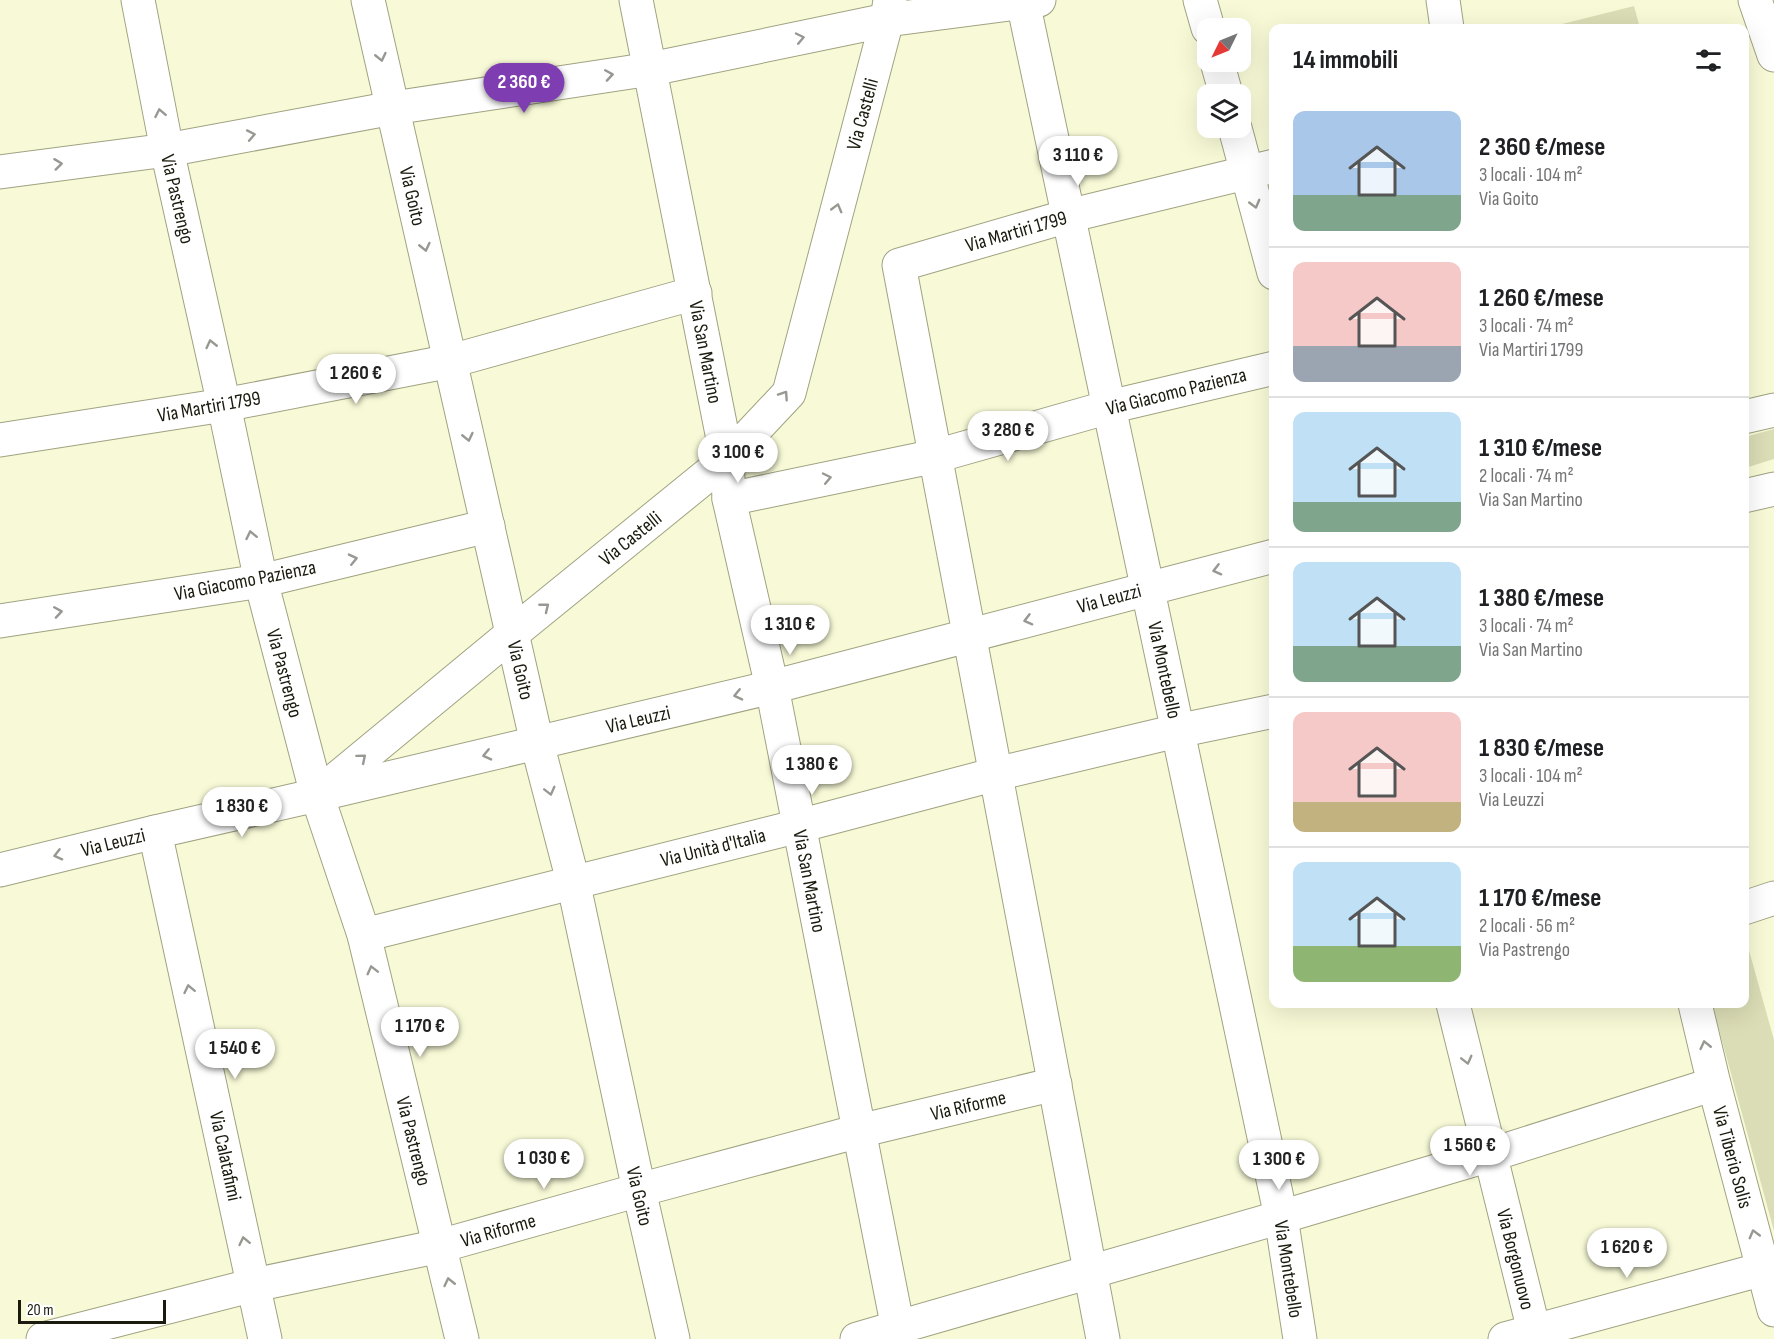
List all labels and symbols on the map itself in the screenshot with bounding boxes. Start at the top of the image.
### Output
north arrow [1197,18,1251,72]
one-way arrow [795,32,805,45]
one-way arrow [374,52,387,62]
pin: 2 360 € [469,63,579,114]
one-way arrow [604,70,613,82]
street label: Via Castelli [842,76,884,153]
one-way arrow [154,108,167,118]
one-way arrow [245,129,255,142]
pin: 3 110 € [1023,136,1133,187]
street label: Via Pastrengo [155,152,199,246]
one-way arrow [53,159,63,171]
street label: Via Goito [394,164,430,228]
one-way arrow [1248,199,1261,209]
one-way arrow [830,203,843,213]
street label: Via Martiri 1799 [963,206,1070,258]
one-way arrow [417,242,430,252]
street label: Via San Martino [683,299,727,405]
one-way arrow [205,340,218,350]
pin: 1 260 € [301,354,411,405]
street label: Via Giacomo Pazienza [1104,363,1249,421]
street label: Via Martiri 1799 [156,386,263,428]
one-way arrow [777,391,788,402]
pin: 3 280 € [953,411,1063,462]
one-way arrow [461,432,474,442]
pin: 3 100 € [683,433,793,484]
one-way arrow [822,472,832,485]
street label: Via Castelli [595,506,667,571]
one-way arrow [245,530,258,540]
one-way arrow [348,553,358,566]
street label: Via Giacomo Pazienza [172,555,318,606]
one-way arrow [1212,563,1222,576]
street label: Via Leuzzi [1075,579,1144,619]
one-way arrow [538,603,549,614]
pin: 1 310 € [735,605,845,656]
one-way arrow [53,607,62,619]
one-way arrow [1023,613,1033,626]
street label: Via Montebello [1142,620,1186,721]
street label: Via Pastrengo [261,626,307,720]
street label: Via Goito [502,638,538,702]
one-way arrow [733,688,743,701]
street label: Via Leuzzi [604,701,673,739]
pin: 1 380 € [757,745,867,796]
one-way arrow [482,747,492,760]
one-way arrow [355,754,366,765]
one-way arrow [542,786,555,796]
pin: 1 830 € [187,787,297,838]
street label: Via Leuzzi [79,823,148,863]
street label: Via Unità d'Italia [658,823,768,873]
street label: Via San Martino [787,828,831,934]
one-way arrow [53,848,63,861]
one-way arrow [367,966,380,976]
one-way arrow [184,984,197,994]
pin: 1 170 € [365,1007,475,1058]
pin: 1 540 € [180,1029,290,1080]
one-way arrow [1699,1040,1712,1050]
one-way arrow [1460,1055,1473,1065]
street label: Via Riforme [928,1086,1008,1126]
street label: Via Pastrengo [390,1094,436,1188]
street label: Via Tiberio Solis [1707,1104,1757,1211]
street label: Via Calatafimi [204,1109,246,1203]
pin: 1 560 € [1415,1126,1525,1177]
pin: 1 030 € [489,1139,599,1190]
pin: 1 300 € [1224,1140,1334,1191]
street label: Via Goito [621,1164,657,1228]
street label: Via Borgonuovo [1491,1206,1539,1312]
street label: Via Riforme [458,1209,539,1253]
street label: Via Montebello [1268,1219,1308,1320]
pin: 1 620 € [1572,1228,1682,1279]
one-way arrow [1748,1229,1761,1239]
one-way arrow [238,1236,251,1246]
one-way arrow [443,1277,456,1287]
scale bar [18,1297,166,1324]

